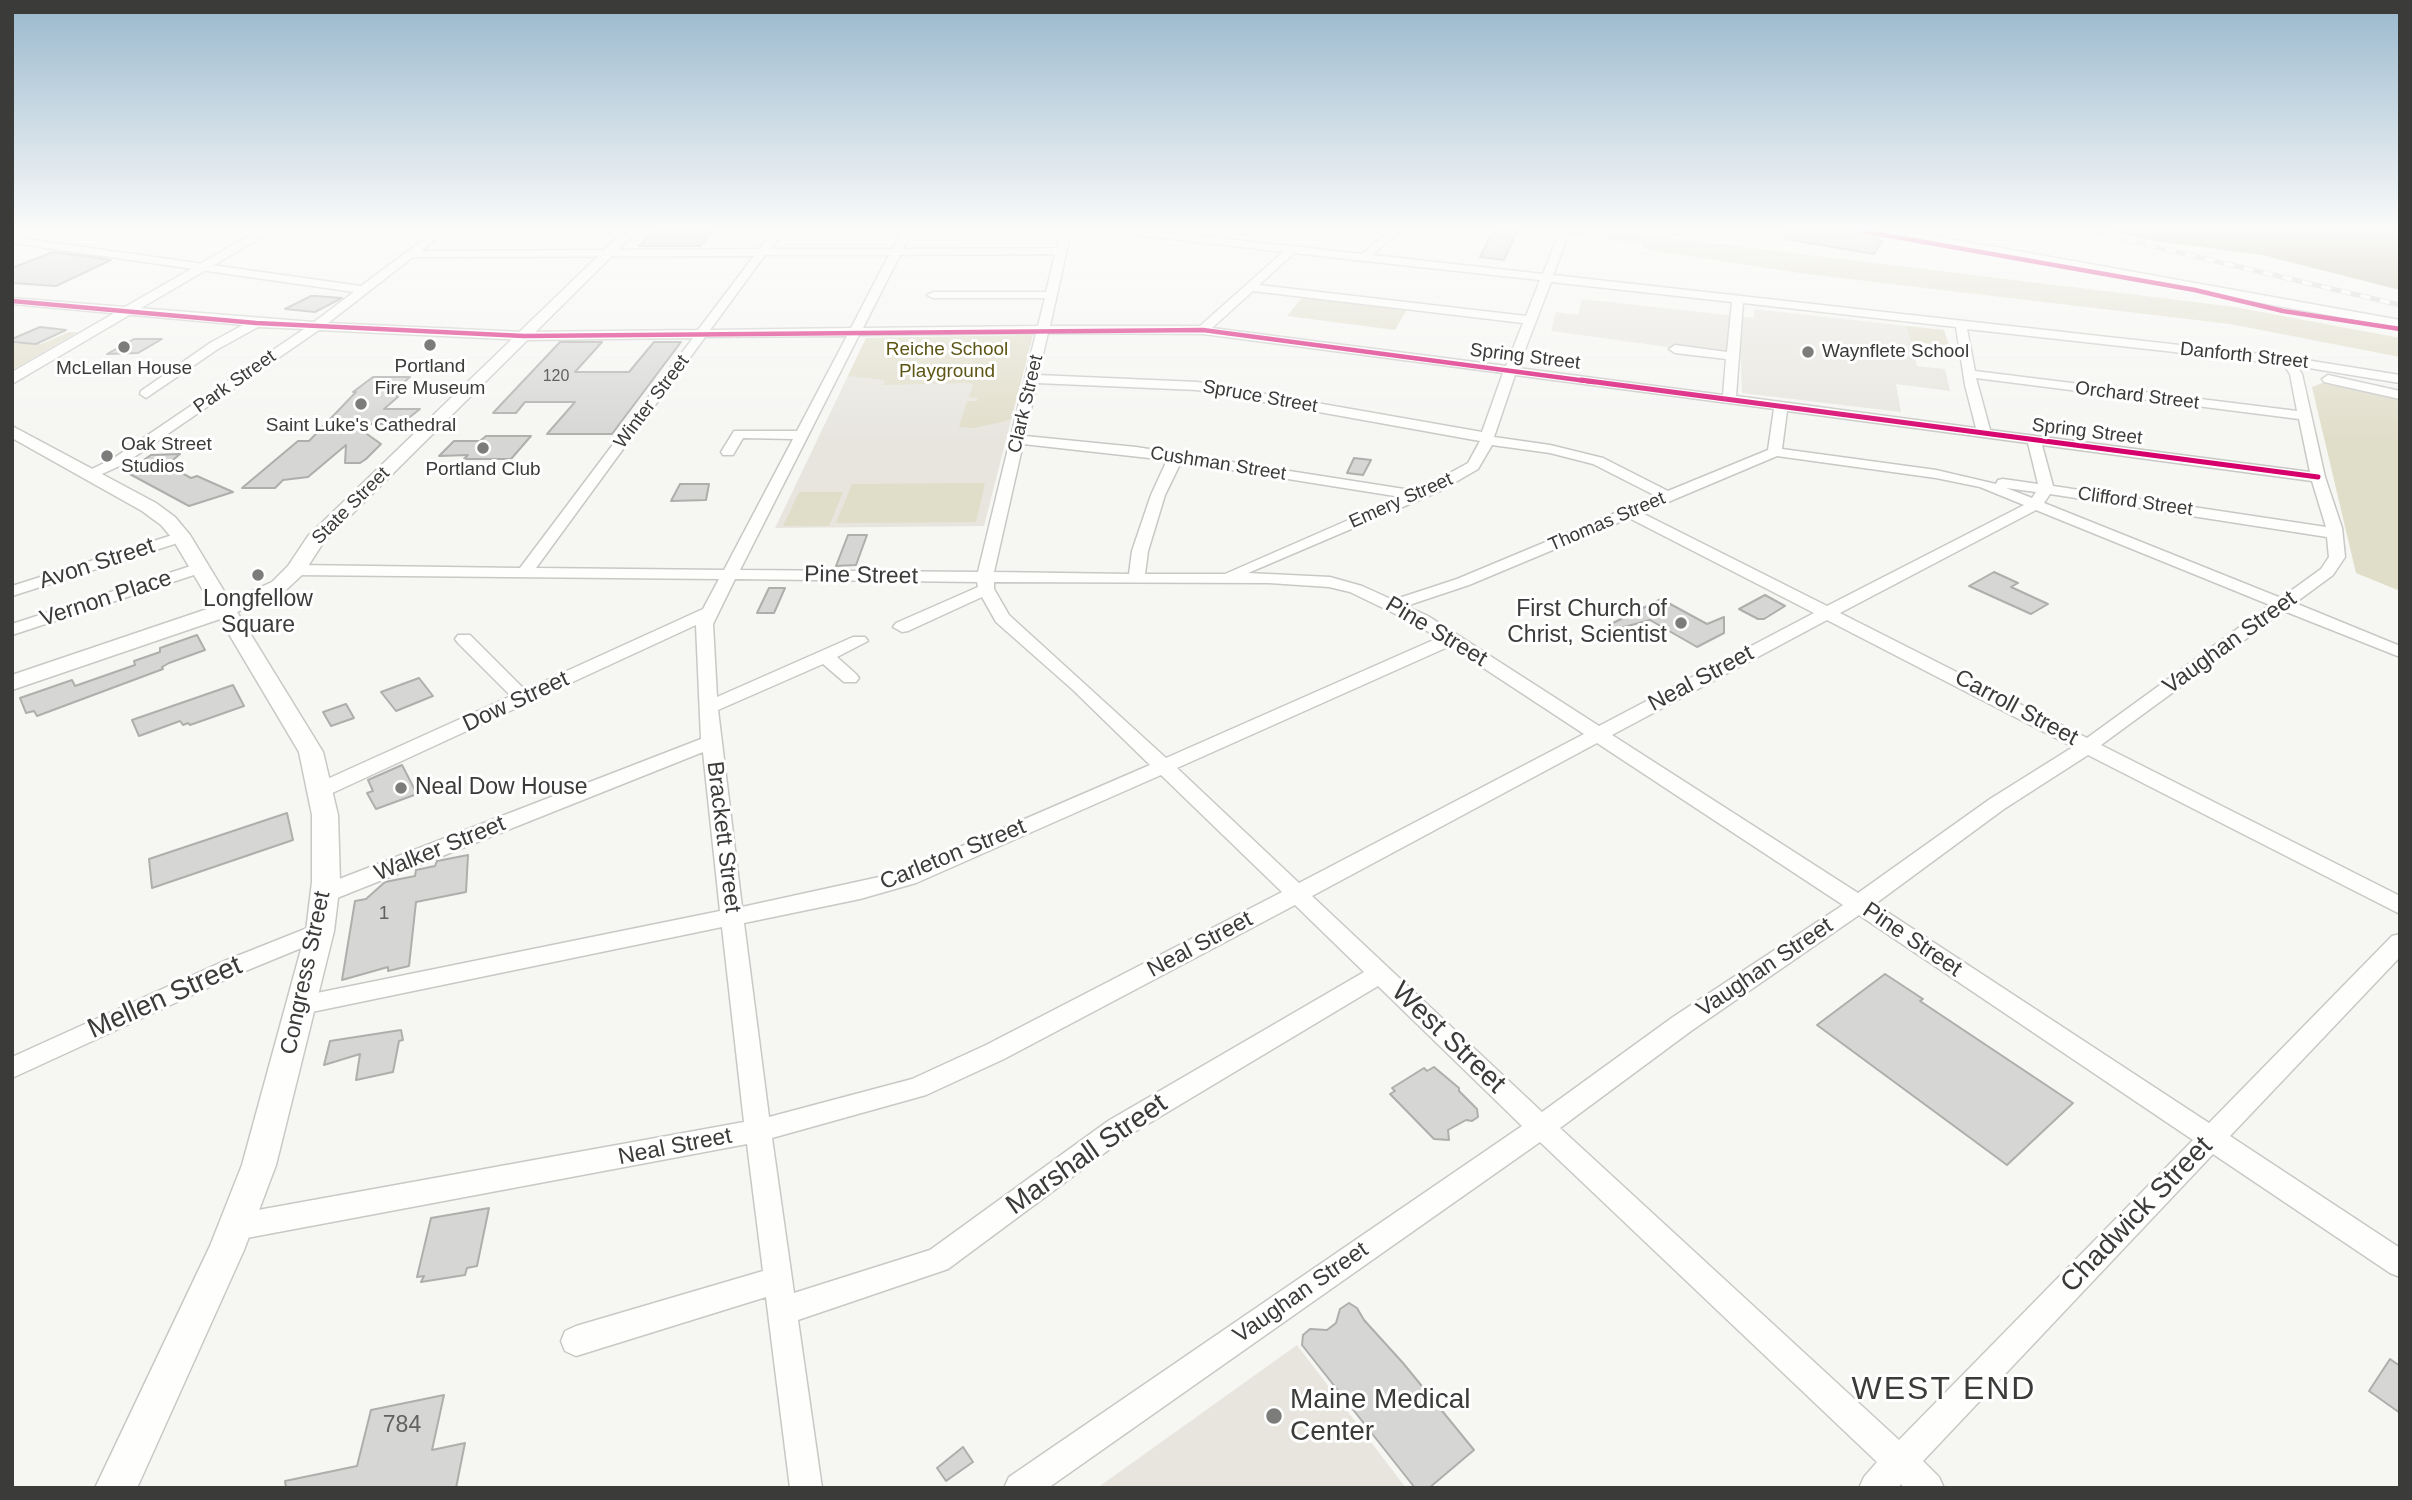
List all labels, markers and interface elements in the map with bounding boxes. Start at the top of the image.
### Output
marker: Portland Fire Museum [422,337,438,353]
street label: Danforth Street [2179,338,2309,374]
marker: McLellan House [116,339,132,355]
park label: Reiche School Playground [886,339,1008,383]
street label: Spring Street [1469,339,1581,375]
place label: Waynflete School [1822,341,1969,363]
marker: Waynflete School [1800,344,1816,360]
street label: Park Street [190,345,280,419]
street label: Winter Street [610,351,694,453]
street label: Clark Street [1004,353,1048,455]
place label: Portland Fire Museum [375,356,485,400]
place label: McLellan House [56,358,192,380]
house number: 120 [543,367,569,387]
street label: Spruce Street [1201,376,1319,418]
street label: Orchard Street [2074,377,2200,415]
marker: Saint Luke's Cathedral [353,396,369,412]
street label: Spring Street [2031,414,2143,450]
place label: Saint Luke's Cathedral [266,415,456,437]
place label: Oak Street Studios [121,434,212,478]
marker: Portland Club [475,440,491,456]
street label: Cushman Street [1148,442,1288,486]
marker: Oak Street Studios [99,448,115,464]
place label: Portland Club [425,459,541,481]
street label: State Street [307,462,395,550]
street label: Emery Street [1346,468,1456,534]
street label: Clifford Street [2076,483,2194,521]
street label: Thomas Street [1545,487,1669,557]
street label: Avon Street [36,532,158,596]
street label: Pine Street [804,561,918,591]
street label: Vernon Place [37,565,175,633]
marker: Longfellow Square [250,567,266,583]
street label: Vaughan Street [2158,585,2302,701]
place label: Longfellow Square [203,586,313,640]
street label: Pine Street [1380,591,1492,673]
place label: First Church of Christ, Scientist [1507,596,1667,650]
marker: First Church of Christ, Scientist [1673,615,1689,631]
street label: Neal Street [1644,640,1758,718]
street label: Carroll Street [1950,664,2082,752]
street label: Dow Street [459,665,573,739]
street label: Brackett Street [700,760,746,914]
place label: Neal Dow House [415,774,588,802]
marker: Neal Dow House [393,780,409,796]
street label: Walker Street [371,810,509,888]
street label: Carleton Street [876,813,1030,897]
street label: Congress Street [275,889,337,1057]
street label: Pine Street [1857,897,1967,983]
house number: 1 [379,903,389,925]
street label: Neal Street [1143,906,1257,984]
street label: Vaughan Street [1692,912,1838,1024]
street label: Mellen Street [83,949,247,1047]
street label: West Street [1384,975,1512,1101]
street label: Marshall Street [1000,1087,1174,1223]
street label: Neal Street [616,1122,734,1172]
street label: Chadwick Street [2054,1130,2220,1300]
street label: Vaughan Street [1228,1236,1374,1350]
district label: WEST END [1853,1371,2035,1409]
place label: Maine Medical Center [1290,1383,1471,1449]
marker: Maine Medical Center [1264,1406,1284,1426]
house number: 784 [383,1412,421,1440]

